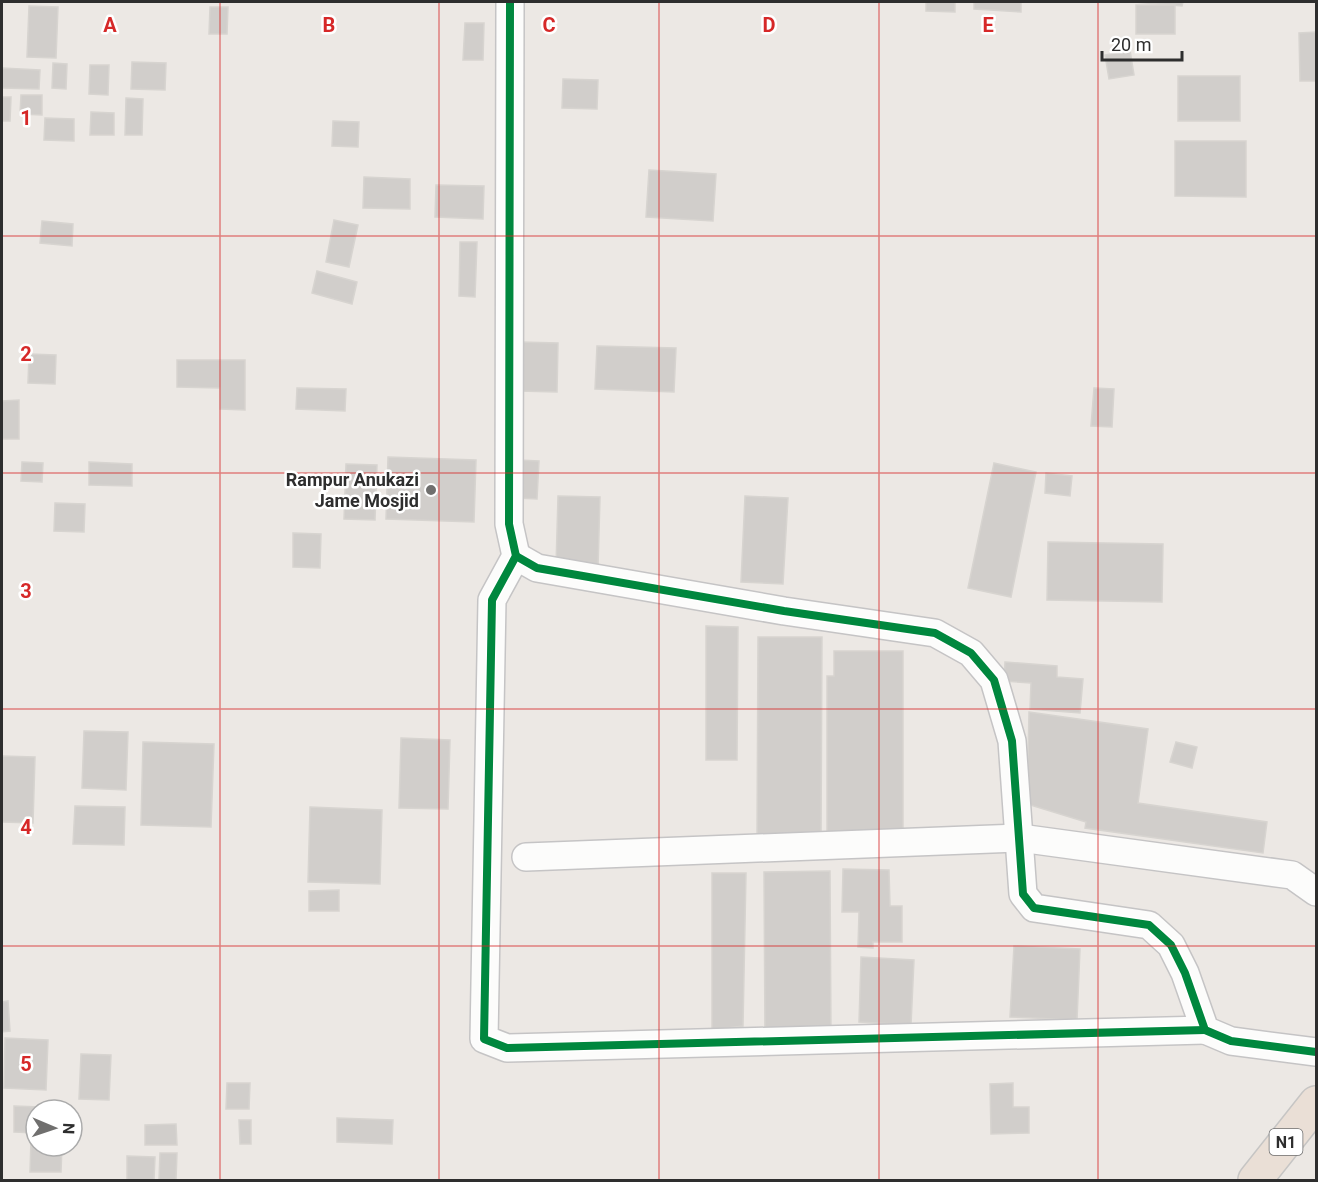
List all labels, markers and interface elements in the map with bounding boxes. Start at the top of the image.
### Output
text: A [103,13,117,37]
text: B [323,13,335,37]
text: C [542,13,556,37]
text: D [763,13,776,37]
text: E [982,13,994,37]
scale bar [1102,24,1182,62]
text: 20 m [1111,34,1151,55]
text: 1 [20,106,32,130]
text: 2 [20,342,32,366]
place label: Rampur Anukazi Jame Mosjid [286,469,419,511]
marker: Rampur Anukazi Jame Mosjid [424,483,438,497]
text: 3 [20,579,32,603]
text: 4 [20,815,32,839]
text: 5 [20,1052,32,1076]
north arrow [24,1098,84,1158]
text: N [59,1123,78,1134]
road number: N1 [1270,1129,1302,1155]

